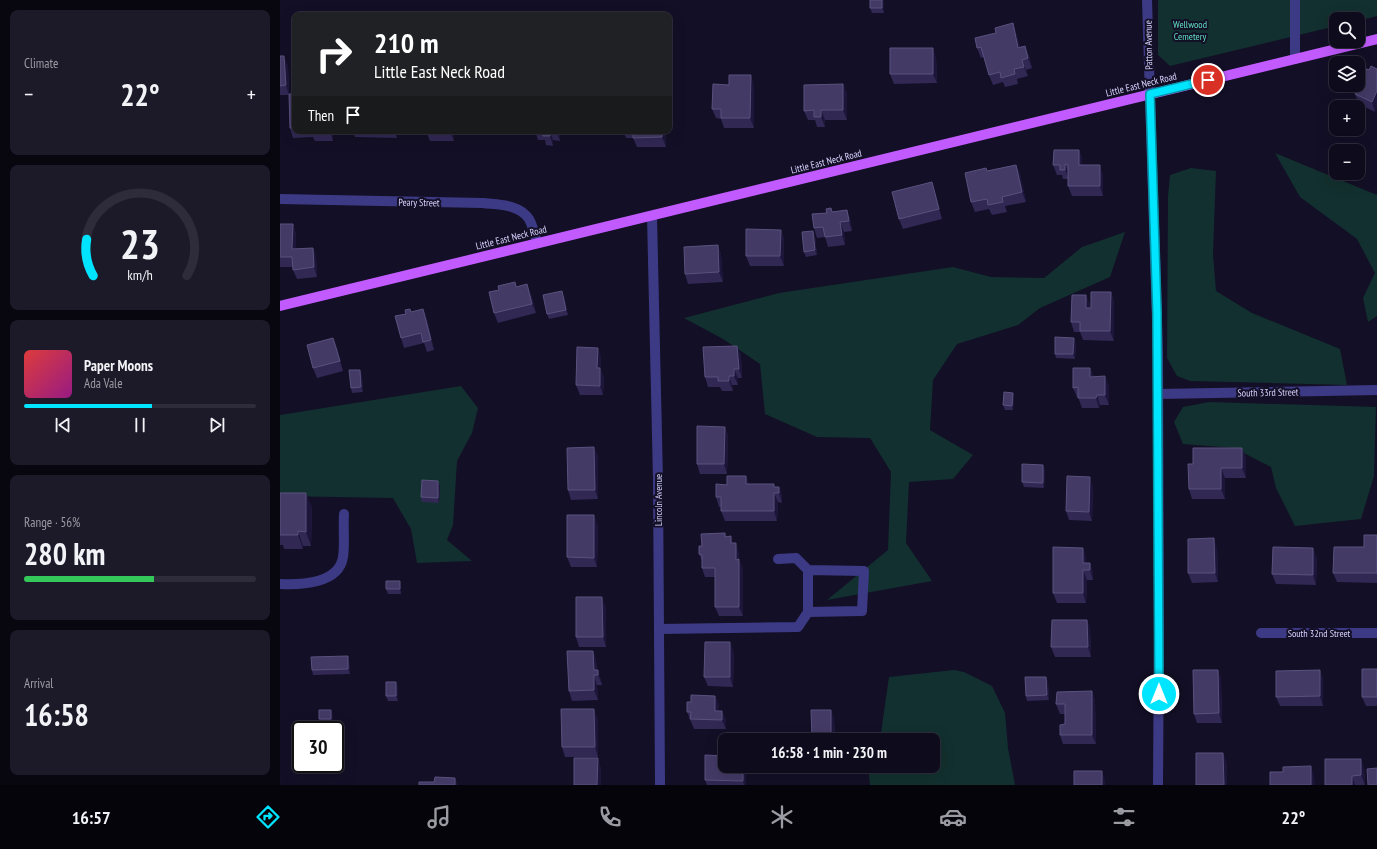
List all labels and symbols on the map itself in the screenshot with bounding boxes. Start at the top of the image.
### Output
park label: Wellwood Cemetery [1173,18,1207,43]
street label: Patton Avenue [1142,20,1155,70]
pin [1191,63,1225,97]
street label: Little East Neck Road [1104,69,1178,100]
street label: Little East Neck Road [789,146,863,177]
street label: Peary Street [398,196,440,209]
street label: Little East Neck Road [474,222,548,253]
street label: South 33rd Street [1237,385,1299,400]
street label: Lincoln Avenue [652,474,665,526]
street label: South 32nd Street [1288,627,1351,640]
position arrow [1138,673,1180,715]
speed limit sign: 30 [292,721,344,773]

